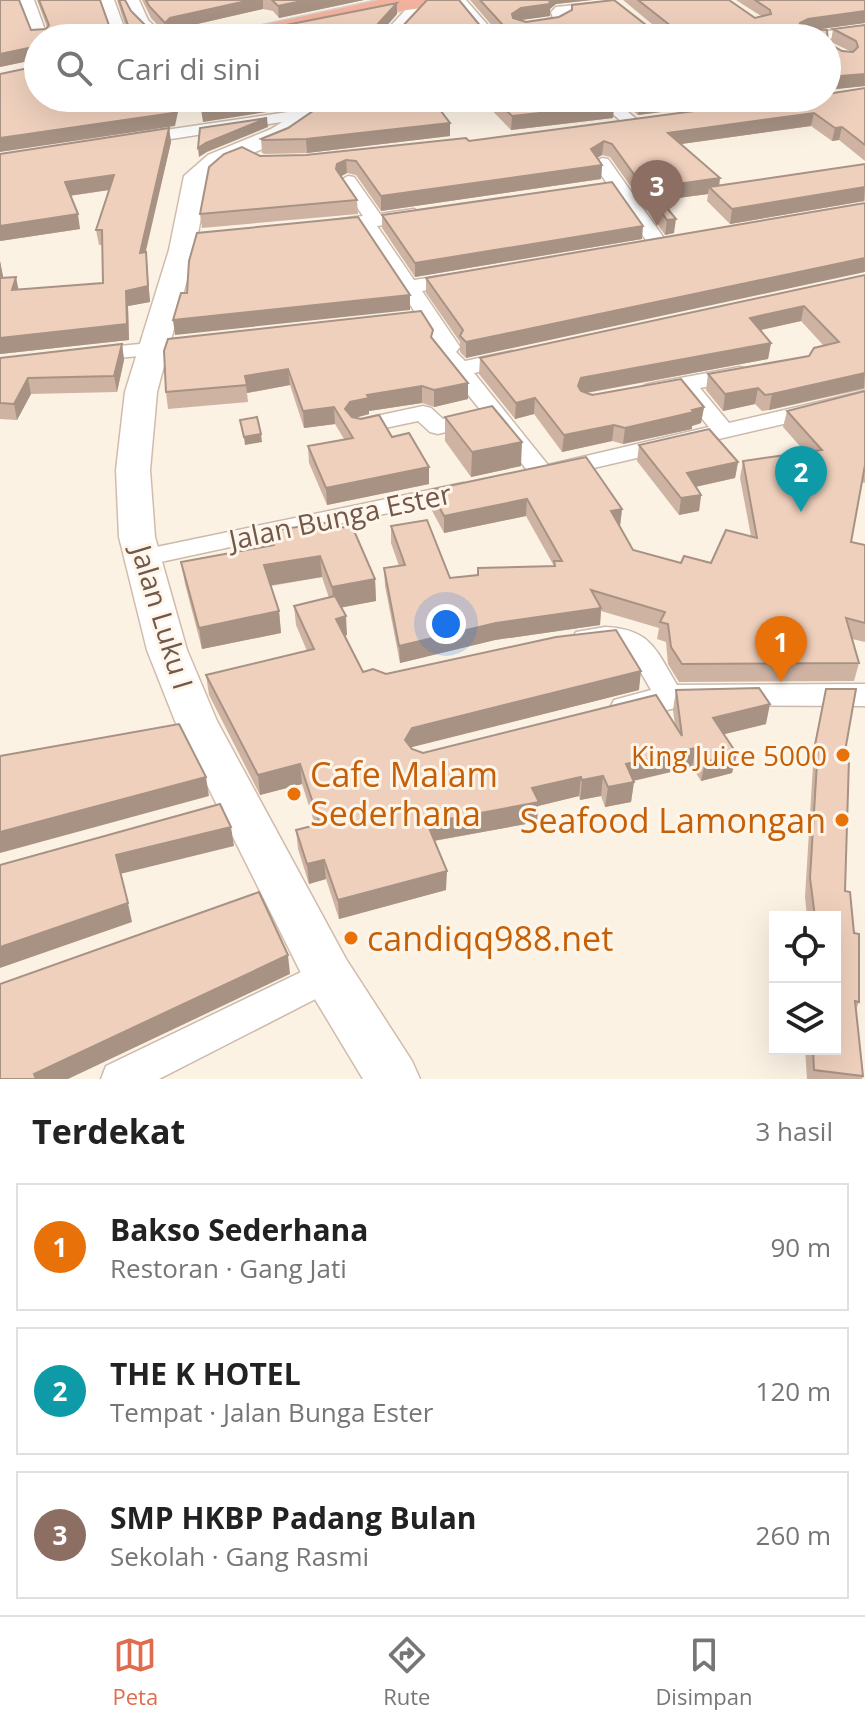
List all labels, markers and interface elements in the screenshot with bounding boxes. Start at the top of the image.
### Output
search box [24,24,841,112]
icon: search [52,46,96,90]
text: Cari di sini [116,48,261,89]
pin: 3 [631,160,683,226]
pin: 2 [775,446,827,512]
street label: Jalan Bunga Ester [222,474,455,559]
street label: Jalan Luku I [122,537,203,694]
your location [426,604,466,644]
pin: 1 [755,616,807,682]
place label: King Juice 5000 [631,736,827,774]
marker: King Juice 5000 [834,746,852,764]
place label: Cafe Malam Sederhana [310,751,498,836]
marker: Cafe Malam Sederhana [285,785,303,803]
place label: Seafood Lamongan [520,797,826,843]
marker: Seafood Lamongan [833,811,851,829]
map controls [769,911,841,1055]
button: locate [769,911,841,983]
place label: candiqq988.net [367,915,613,961]
marker: candiqq988.net [342,929,360,947]
button: layers [769,983,841,1055]
text: Terdekat [32,1108,185,1154]
text: 3 hasil [755,1113,833,1149]
text: Bakso Sederhana [110,1209,368,1250]
text: 1 [53,1229,67,1265]
text: 90 m [770,1229,831,1265]
text: Restoran · Gang Jati [110,1250,347,1286]
text: THE K HOTEL [110,1353,301,1394]
text: 2 [53,1373,67,1409]
text: 120 m [756,1373,831,1409]
text: Tempat · Jalan Bunga Ester [110,1394,433,1430]
text: SMP HKBP Padang Bulan [110,1497,477,1538]
text: 3 [53,1517,67,1553]
text: 260 m [756,1517,831,1553]
text: Sekolah · Gang Rasmi [110,1538,369,1574]
tab: Peta [112,1633,158,1711]
tab: Rute [383,1633,430,1711]
tab: Disimpan [655,1633,752,1711]

